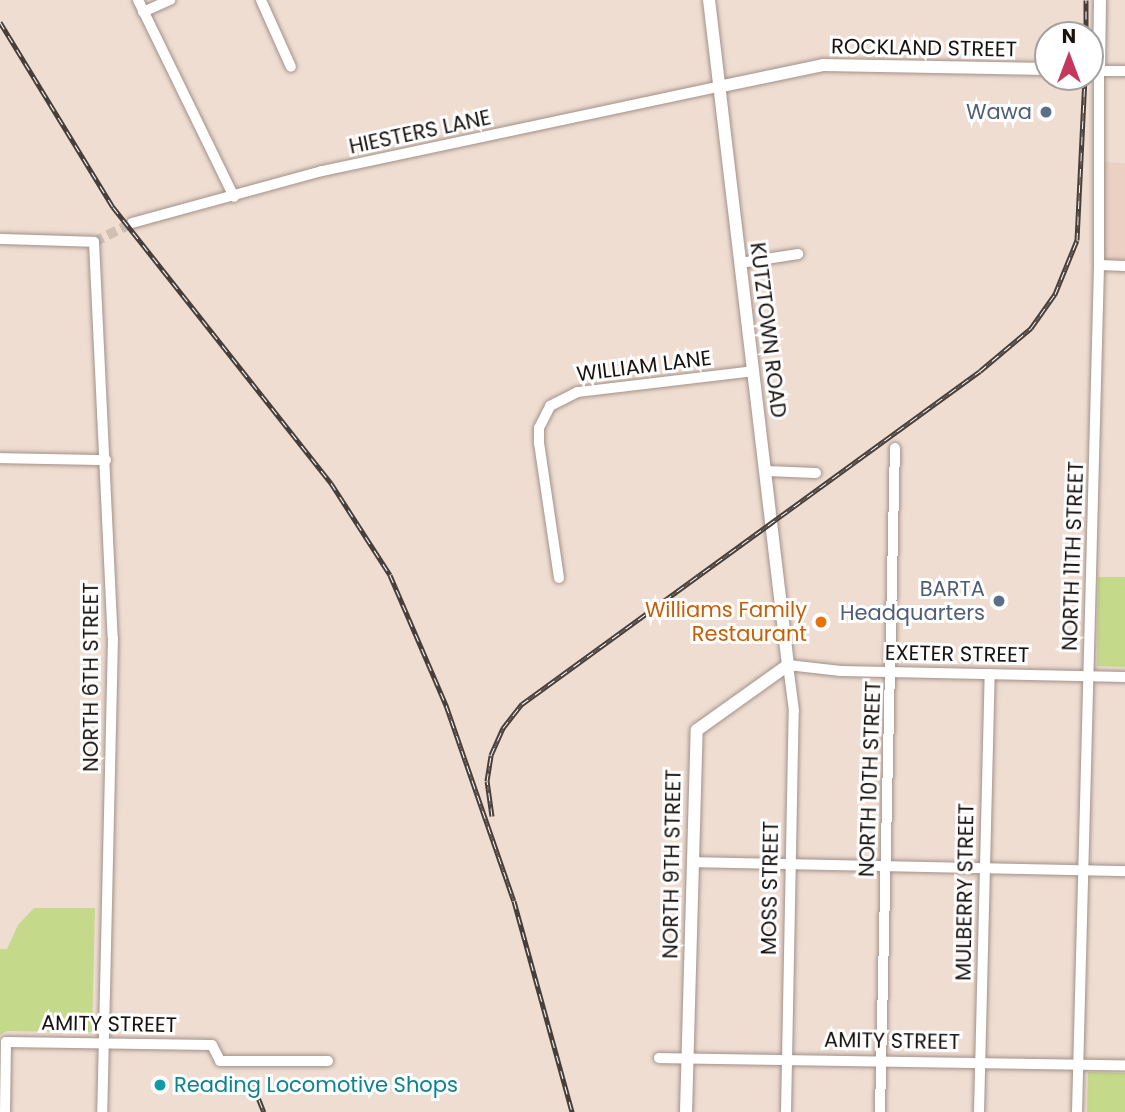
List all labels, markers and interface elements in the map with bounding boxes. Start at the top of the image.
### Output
north arrow [1034,21,1104,91]
text: N [1062,23,1076,50]
street label: ROCKLAND STREET [831,34,1017,62]
place label: Wawa [966,99,1032,125]
marker: Wawa [1038,104,1054,120]
street label: HIESTERS LANE [347,105,493,159]
street label: KUTZTOWN ROAD [745,241,791,419]
street label: WILLIAM LANE [575,345,713,387]
street label: NORTH 11TH STREET [1057,461,1089,651]
place label: BARTA Headquarters [840,576,985,626]
street label: NORTH 6TH STREET [78,582,104,772]
marker: BARTA Headquarters [991,593,1007,609]
place label: Williams Family Restaurant [645,597,807,647]
marker: Williams Family Restaurant [813,614,829,630]
street label: EXETER STREET [885,640,1029,668]
street label: NORTH 10TH STREET [854,680,886,878]
street label: NORTH 9TH STREET [658,769,686,959]
street label: MULBERRY STREET [951,803,979,981]
street label: MOSS STREET [756,821,784,955]
street label: AMITY STREET [41,1010,177,1038]
street label: AMITY STREET [824,1027,960,1055]
place label: Reading Locomotive Shops [174,1072,458,1098]
marker: Reading Locomotive Shops [152,1077,168,1093]

